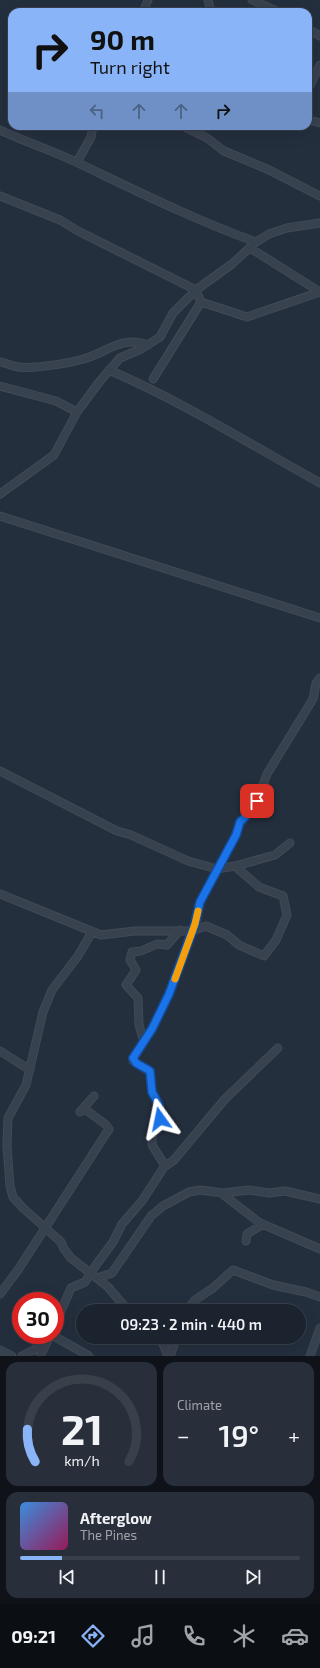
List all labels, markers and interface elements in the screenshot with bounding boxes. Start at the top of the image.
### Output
text: 90 m [90,22,155,56]
icon: right [24,24,76,76]
text: Turn right [90,56,170,78]
icon: left [86,100,108,122]
icon: ahead [128,100,150,122]
icon: ahead [170,100,192,122]
icon: right [212,100,234,122]
pin [240,784,274,818]
icon: arrive [246,790,268,812]
position arrow [139,1098,181,1140]
speed limit sign: 30 [12,1292,64,1344]
text: 09:23 · 2 min · 440 m [120,1315,262,1333]
text: Climate [177,1397,222,1413]
text: 21 [60,1403,103,1453]
text: 19° [219,1417,259,1453]
text: − [177,1422,190,1448]
text: + [288,1422,300,1448]
text: km/h [64,1452,99,1469]
text: Afterglow [80,1509,152,1527]
text: The Pines [80,1527,137,1543]
icon: previous [56,1566,78,1588]
icon: pause [149,1566,171,1588]
icon: next [242,1566,264,1588]
icon: directions [79,1622,107,1650]
icon: music [129,1622,157,1650]
icon: phone [180,1622,208,1650]
icon: climate [230,1622,258,1650]
icon: car [281,1622,309,1650]
text: 09:21 [11,1625,56,1647]

